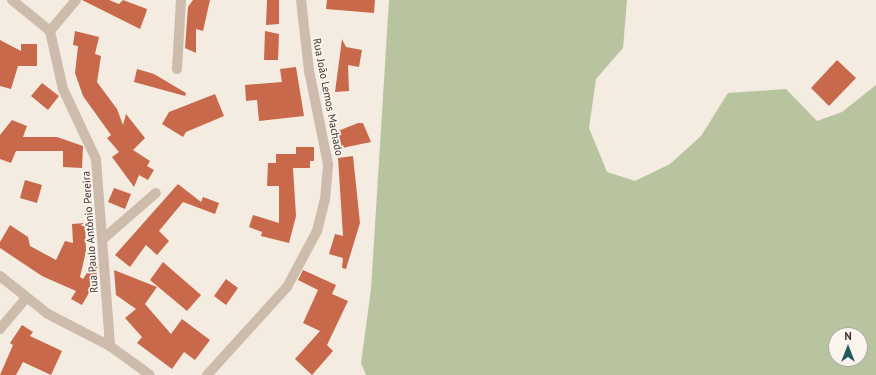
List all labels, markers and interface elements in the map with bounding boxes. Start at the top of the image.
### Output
street label: Rua João Lemos Machado [310,37,346,157]
street label: Rua Paulo Antônio Pereira [79,170,101,294]
north arrow [828,327,868,367]
text: N [844,329,852,343]

